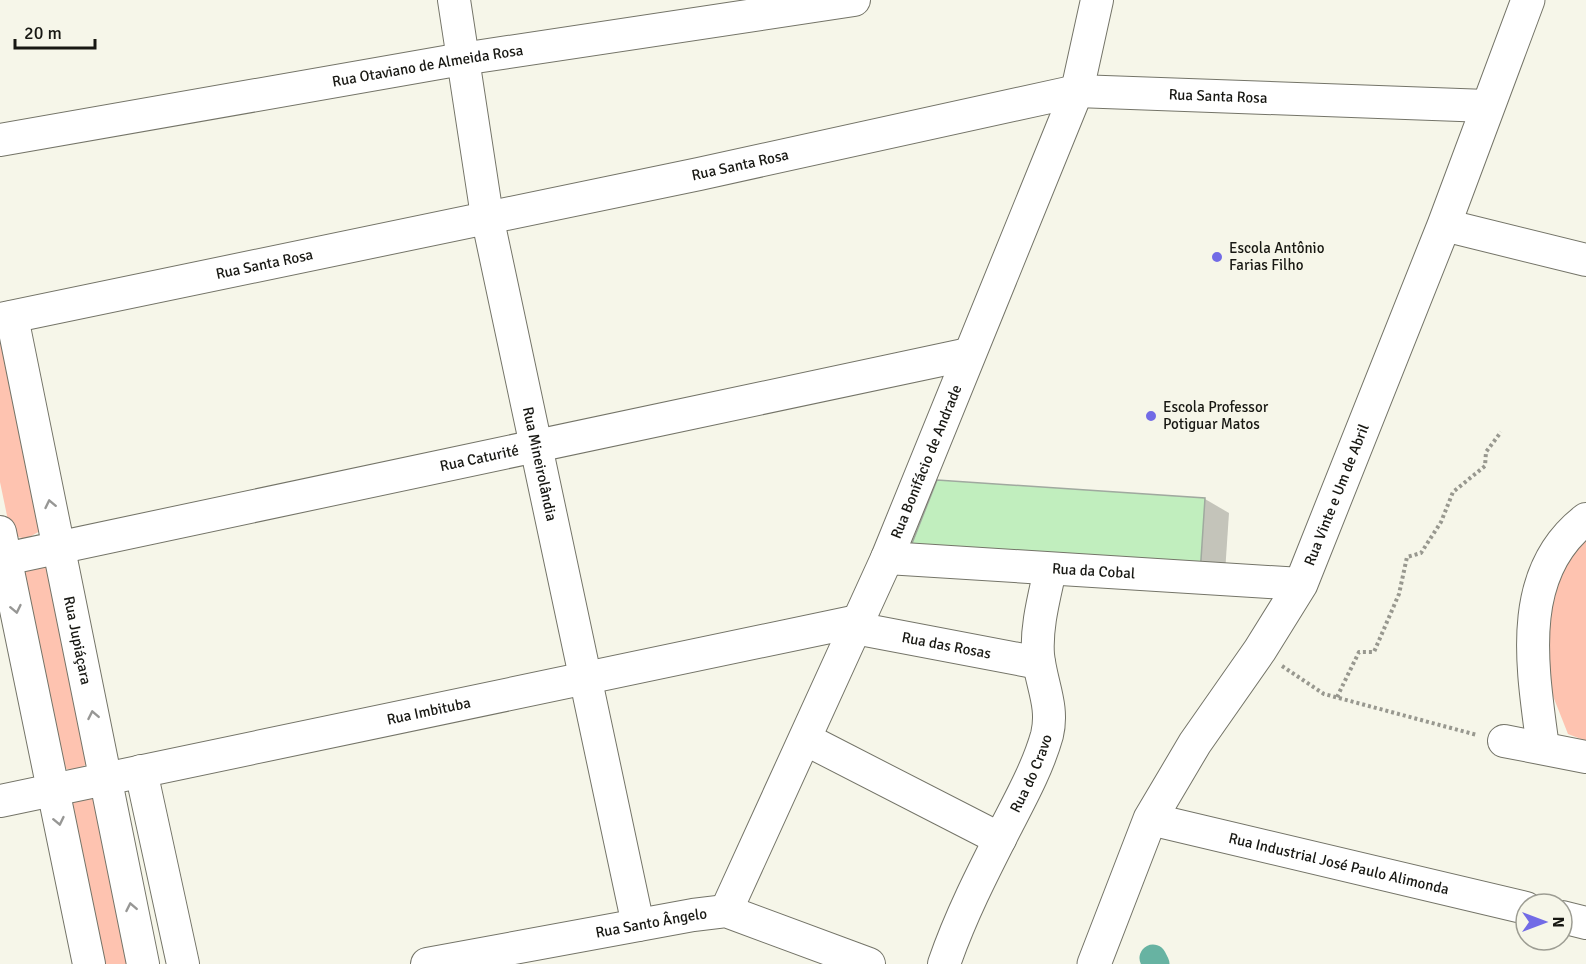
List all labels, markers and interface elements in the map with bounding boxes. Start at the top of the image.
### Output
scale bar [15,12,94,50]
text: 20 m [24,22,62,44]
street label: Rua Otaviano de Almeida Rosa [331,41,524,91]
street label: Rua Santa Rosa [1168,85,1268,107]
street label: Rua Santa Rosa [690,146,790,184]
place label: Escola Antônio Farias Filho [1229,239,1325,274]
street label: Rua Santa Rosa [214,245,315,283]
marker: Escola Antônio Farias Filho [1210,250,1224,264]
street label: Rua Bonifácio de Andrade [887,382,966,541]
place label: Escola Professor Potiguar Matos [1163,398,1269,433]
street label: Rua Mineirolândia [519,405,561,523]
marker: Escola Professor Potiguar Matos [1144,409,1158,423]
street label: Rua Vinte e Um de Abril [1300,421,1373,568]
street label: Rua Caturité [438,441,520,475]
one-way arrow [45,499,58,509]
street label: Rua da Cobal [1051,559,1136,583]
street label: Rua Jupiáçara [60,595,95,686]
one-way arrow [9,604,22,614]
street label: Rua das Rosas [900,628,993,663]
street label: Rua Imbituba [385,694,472,729]
one-way arrow [87,711,100,721]
street label: Rua do Cravo [1006,732,1056,815]
one-way arrow [52,816,65,826]
street label: Rua Industrial José Paulo Alimonda [1227,829,1451,898]
north arrow [1514,892,1574,952]
one-way arrow [125,902,138,912]
street label: Rua Santo Ângelo [594,904,708,942]
text: N [1548,916,1568,928]

